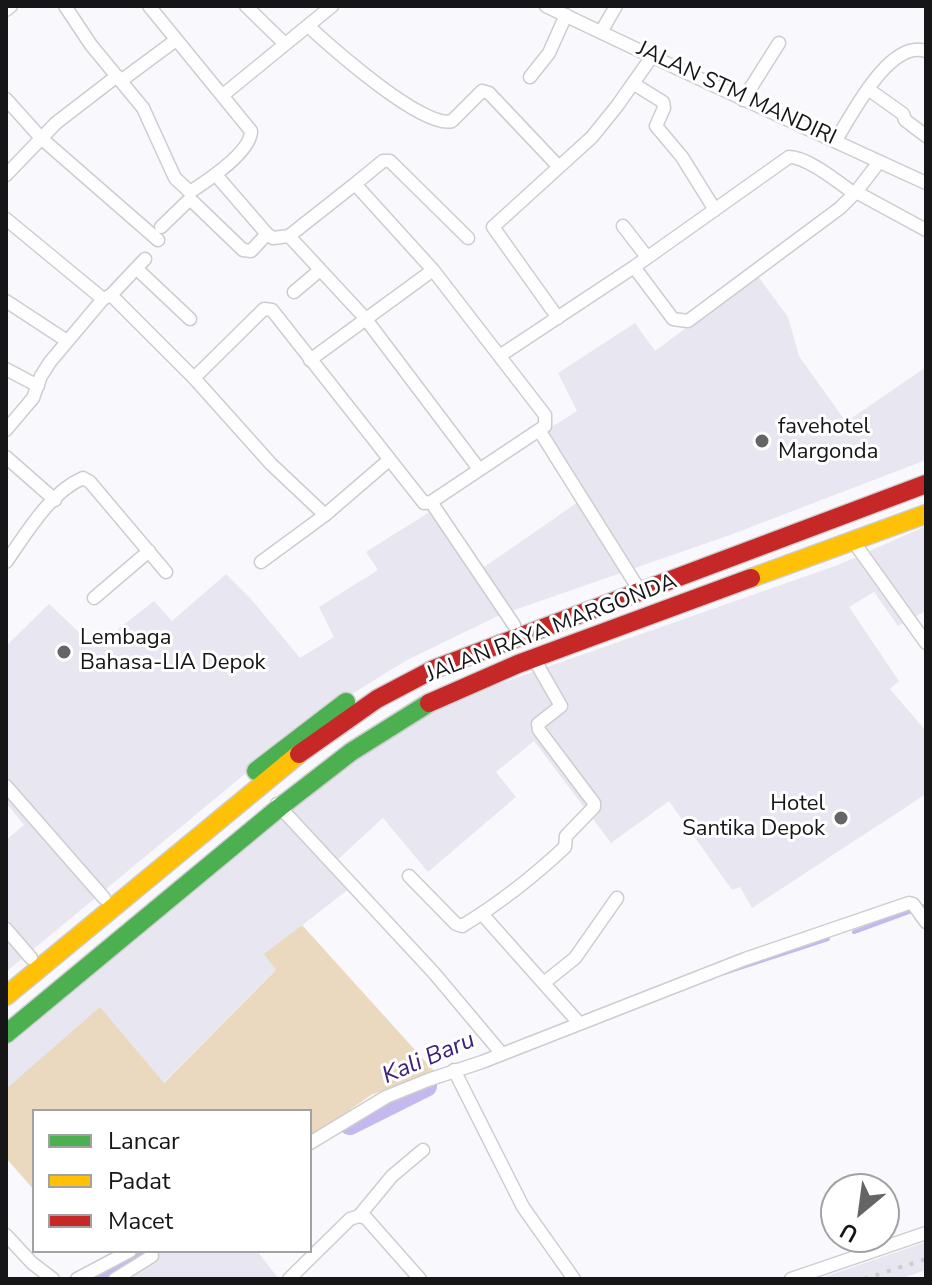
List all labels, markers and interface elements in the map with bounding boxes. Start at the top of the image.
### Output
street label: JALAN STM MANDIRI [632,36,840,152]
place label: favehotel Margonda [778,415,878,466]
marker: favehotel Margonda [753,432,771,450]
street label: JALAN RAYA MARGONDA [423,569,681,689]
place label: Lembaga Bahasa-LIA Depok [80,626,266,678]
marker: Lembaga Bahasa-LIA Depok [55,643,73,661]
place label: Hotel Santika Depok [682,792,825,844]
marker: Hotel Santika Depok [832,809,850,827]
water label: Kali Baru [378,1027,480,1091]
legend [32,1109,312,1253]
text: Lancar [108,1125,180,1157]
text: Padat [108,1165,170,1197]
north arrow [820,1173,900,1253]
text: Macet [108,1205,173,1237]
text: U [835,1215,864,1249]

